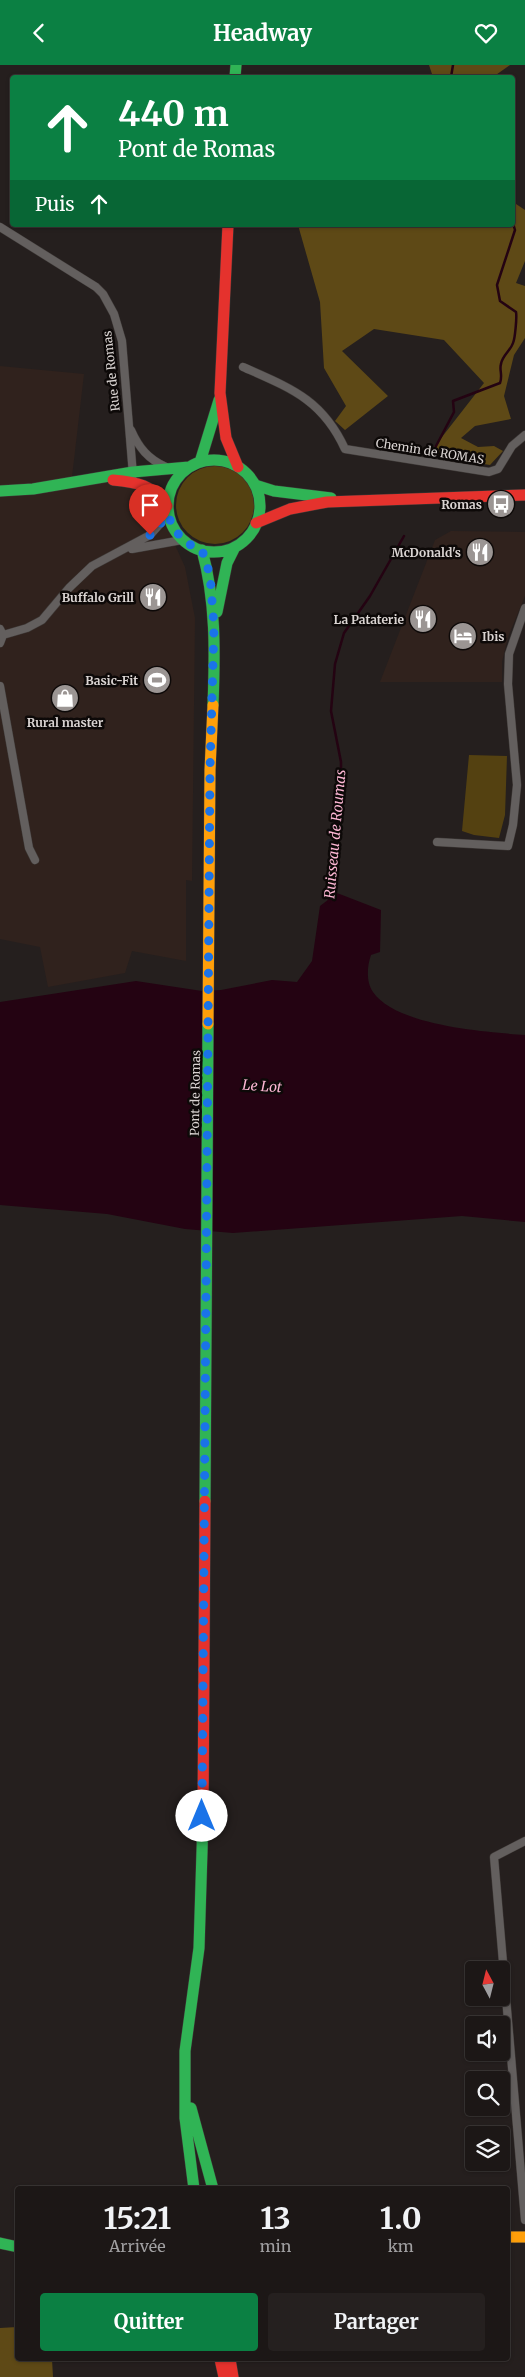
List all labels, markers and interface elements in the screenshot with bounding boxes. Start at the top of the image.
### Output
icon: back [25,19,53,47]
text: Headway [213,19,312,47]
icon: heart [472,19,500,47]
text: 440 m [118,92,229,136]
icon: ahead [35,95,100,160]
text: Pont de Romas [118,135,275,163]
icon: ahead [85,190,113,218]
text: Puis [35,192,75,216]
street label: Rue de Romas [99,330,123,412]
street label: Chemin de ROMAS [375,435,485,467]
pin [129,484,171,535]
bus stop icon: Romas [486,489,516,519]
icon: arrive [136,491,164,519]
place label: Romas [441,497,482,512]
restaurant icon: McDonald's [465,537,495,567]
place label: McDonald's [392,545,461,560]
restaurant icon: Buffalo Grill [138,582,168,612]
place label: Buffalo Grill [62,590,134,605]
restaurant icon: La Pataterie [408,604,438,634]
place label: La Pataterie [333,612,404,627]
hotel icon: Ibis [448,621,478,651]
place label: Ibis [482,629,504,644]
sports icon: Basic-Fit [142,665,172,695]
place label: Basic-Fit [85,673,138,688]
shop icon: Rural master [50,683,80,713]
place label: Rural master [27,715,104,730]
water label: Ruisseau de Roumas [320,769,350,899]
street label: Pont de Romas [187,1050,203,1136]
water label: Le Lot [242,1076,283,1096]
position arrow [175,1789,227,1841]
north arrow [465,1961,510,2006]
map controls [465,1961,510,2171]
button: sound [465,2016,510,2061]
button: search [465,2071,510,2116]
button: layers [465,2126,510,2171]
text: 15:21 [103,2199,171,2237]
text: 13 [260,2199,291,2237]
text: 1.0 [380,2199,422,2237]
text: Arrivée [109,2236,166,2256]
text: min [260,2236,291,2256]
text: km [388,2236,414,2256]
button: Quitter [40,2293,258,2351]
button: Partager [268,2293,485,2351]

